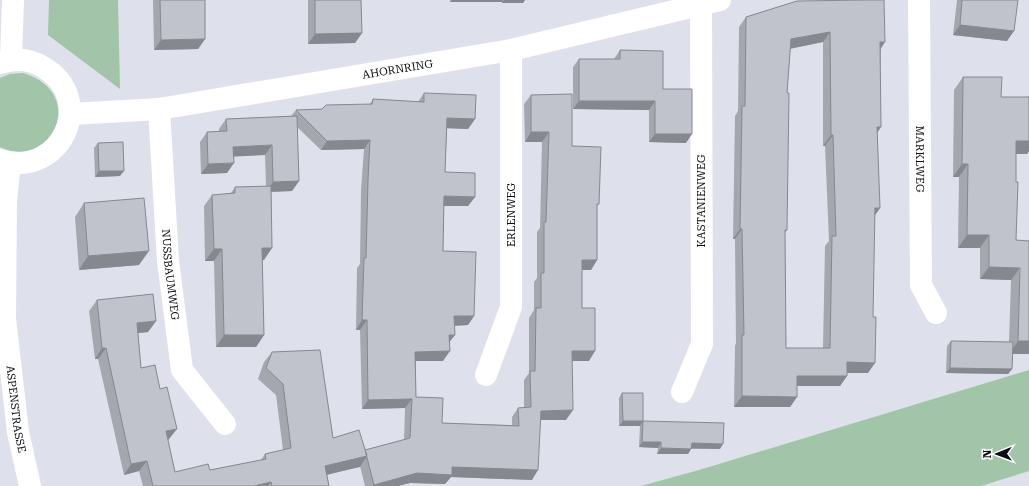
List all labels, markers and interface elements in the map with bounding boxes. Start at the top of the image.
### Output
street label: AHORNRING [361,57,434,82]
street label: MARKLWEG [913,125,926,193]
street label: KASTANIENWEG [695,154,708,247]
street label: ERLENWEG [505,183,518,247]
street label: NUSSBAUMWEG [159,229,182,321]
street label: ASPENSTRASSE [3,365,28,454]
north arrow [977,434,1017,474]
text: N [981,449,994,459]

